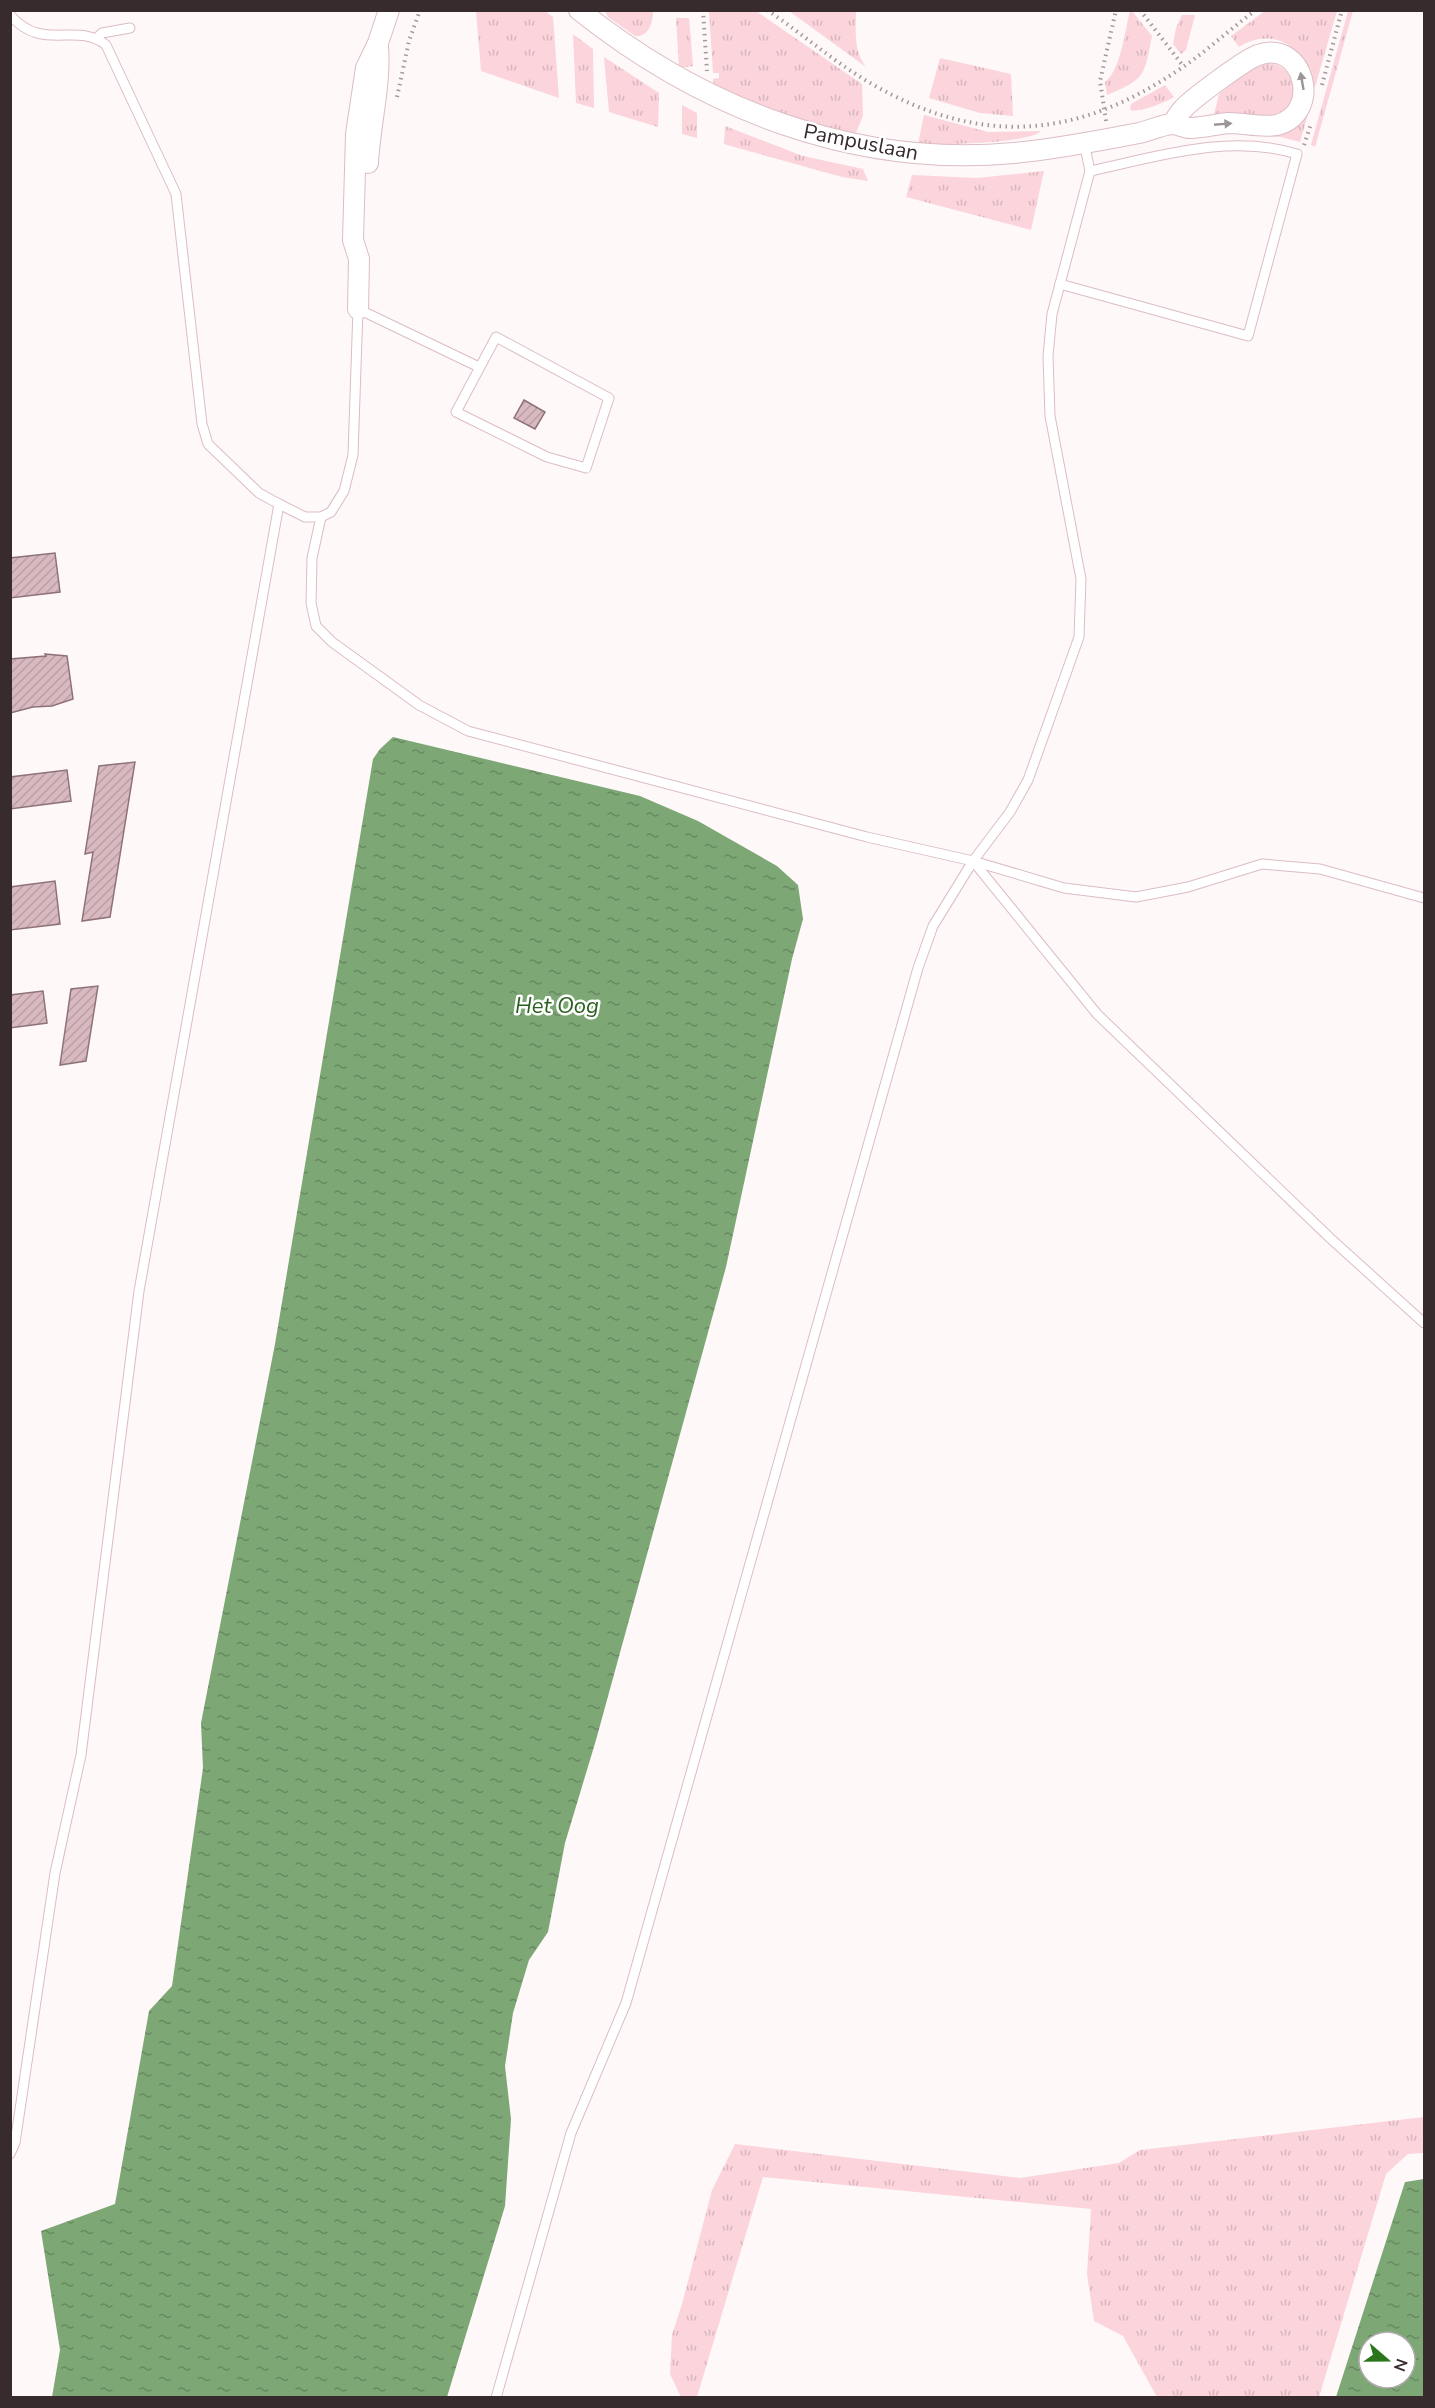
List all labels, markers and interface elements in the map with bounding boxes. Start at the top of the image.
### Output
one-way arrow [1297,72,1306,91]
street label: Pampuslaan [801,117,921,167]
one-way arrow [1213,119,1232,129]
water label: Het Oog [515,991,599,1021]
north arrow [1357,2330,1417,2390]
text: N [1388,2355,1413,2374]

